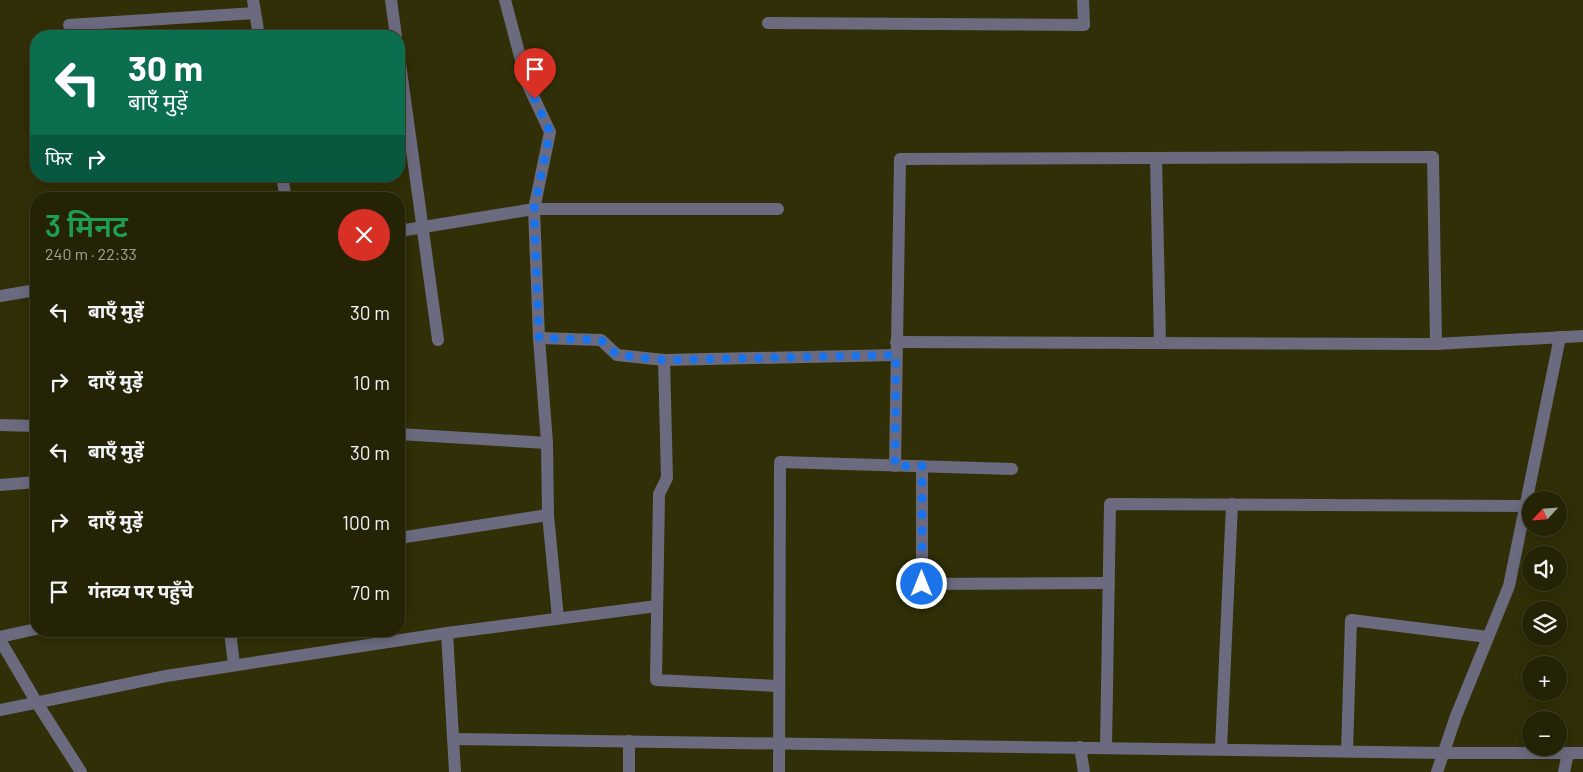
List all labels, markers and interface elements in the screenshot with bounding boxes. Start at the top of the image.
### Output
text: 30 m [128,46,203,88]
pin [514,48,556,99]
icon: left [45,50,110,115]
icon: arrive [521,55,549,83]
text: बाएँ मुड़ें [128,88,188,114]
icon: right [82,145,110,173]
text: फिर [45,146,72,169]
text: 3 मिनट [45,207,128,243]
button: close [338,209,390,261]
text: 240 m · 22:33 [45,244,137,263]
icon: left [45,298,73,326]
text: बाएँ मुड़ें [88,299,144,322]
text: 30 m [350,301,390,324]
icon: right [45,368,73,396]
text: दाएँ मुड़ें [88,369,143,392]
text: 10 m [353,371,390,394]
icon: left [45,438,73,466]
text: बाएँ मुड़ें [88,439,144,462]
text: 30 m [350,441,390,464]
north arrow [1522,491,1568,536]
map controls [1522,491,1567,756]
icon: right [45,508,73,536]
text: दाएँ मुड़ें [88,509,143,532]
text: 100 m [342,511,390,534]
button: sound [1522,546,1567,591]
position arrow [895,557,947,609]
icon: arrive [45,578,73,606]
text: गंतव्य पर पहुँचे [88,579,193,602]
text: 70 m [351,581,390,604]
button: layers [1522,601,1567,646]
button: + [1522,656,1567,701]
button: − [1522,711,1567,756]

